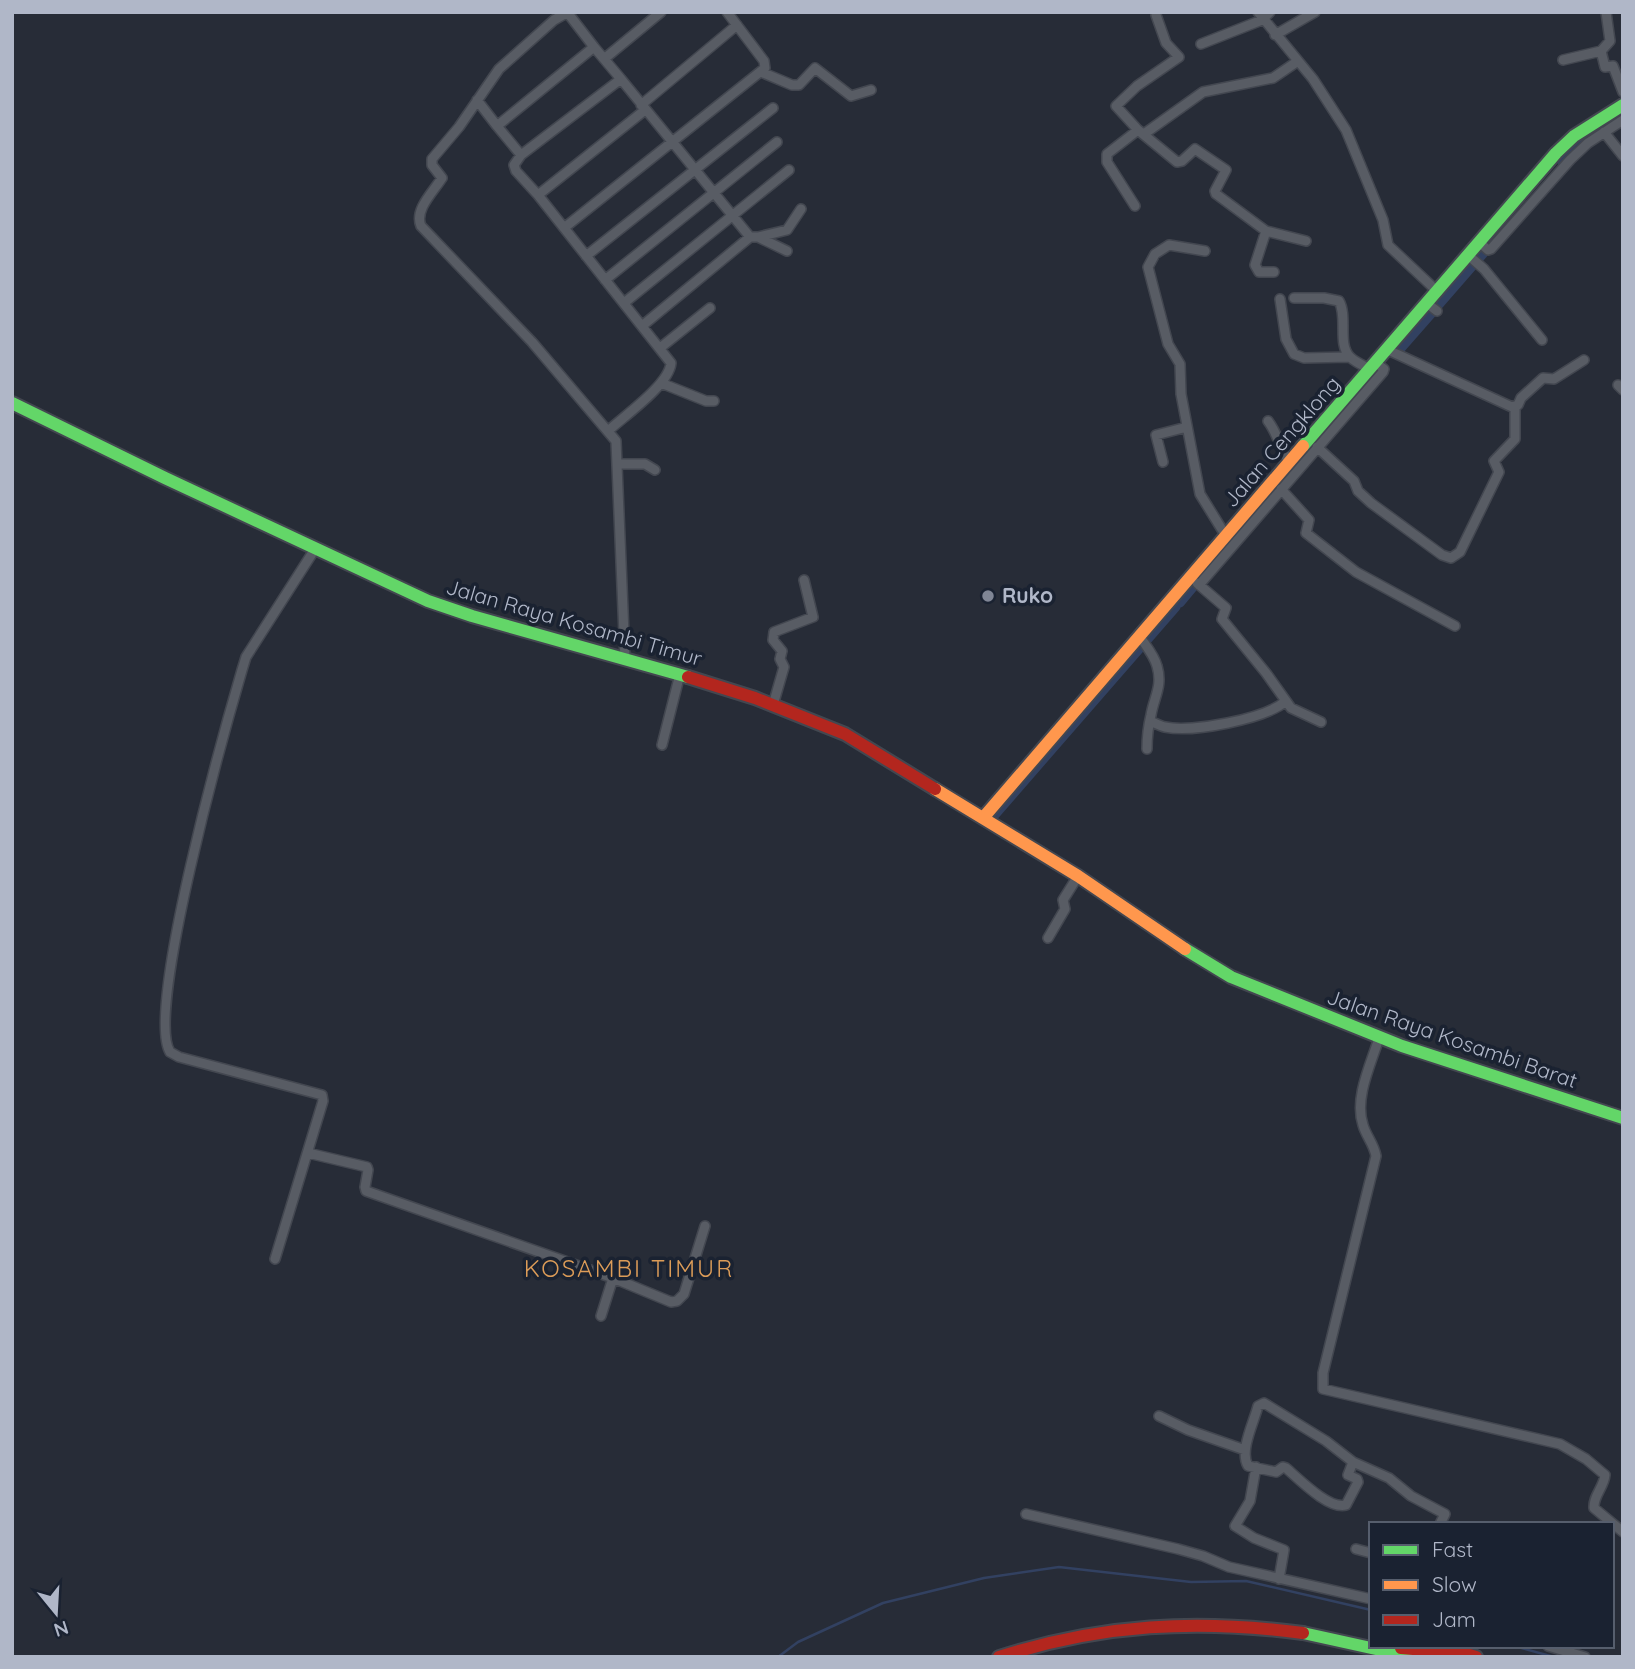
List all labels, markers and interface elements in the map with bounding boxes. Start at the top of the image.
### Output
street label: Jalan Cengklong [1217,371,1345,512]
street label: Jalan Raya Kosambi Timur [443,573,705,671]
place label: Ruko [1002,582,1053,608]
marker: Ruko [980,588,996,604]
street label: Jalan Raya Kosambi Barat [1324,983,1581,1093]
district label: KOSAMBI TIMUR [524,1253,734,1283]
legend [1369,1522,1614,1648]
text: Fast [1432,1536,1473,1562]
text: Slow [1432,1571,1477,1597]
north arrow [21,1578,91,1648]
text: Jam [1432,1606,1476,1632]
text: N [51,1616,72,1643]

